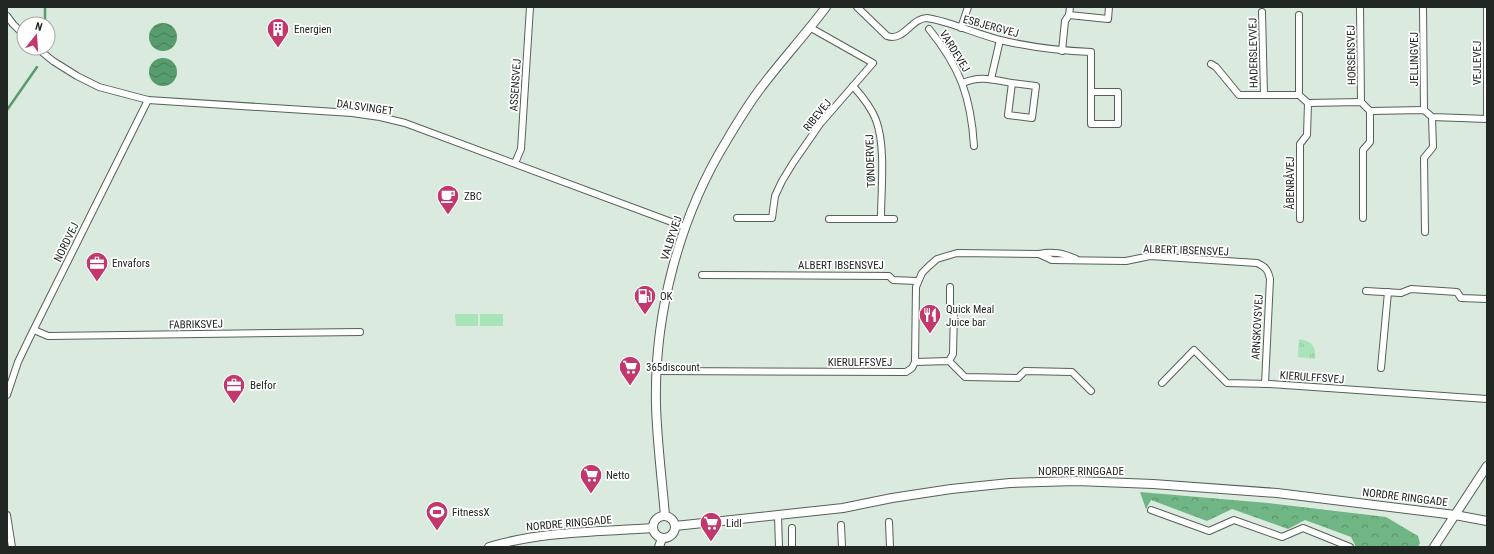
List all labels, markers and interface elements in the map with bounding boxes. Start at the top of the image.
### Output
street label: ESBJERGVEJ [962,13,1020,40]
north arrow [16,16,56,56]
building icon: Energien [265,16,291,49]
street label: HADERSLEVVEJ [1246,18,1261,88]
text: N [34,20,44,34]
place label: Energien [294,23,332,36]
street label: HORSENSVEJ [1344,25,1359,85]
street label: VARDEVEJ [937,28,972,74]
street label: JELLINGVEJ [1408,32,1421,86]
street label: VEJLEVEJ [1471,41,1484,85]
street label: ASSENSVEJ [507,58,524,112]
street label: DALSVINGET [336,97,394,118]
street label: RIBEVEJ [801,97,834,134]
street label: TØNDERVEJ [863,134,878,188]
street label: ÅBENRÅVEJ [1283,156,1297,210]
cafe icon: ZBC [435,183,461,216]
place label: ZBC [464,190,482,203]
street label: VALBYVEJ [658,214,685,262]
street label: NORDVEJ [51,220,82,264]
street label: ALBERT IBSENSVEJ [1143,243,1229,258]
office icon: Envafors [84,250,110,283]
place label: Envafors [112,257,150,270]
street label: ALBERT IBSENSVEJ [798,259,884,272]
fuel station icon: OK [632,283,658,316]
place label: OK [660,290,673,303]
street label: ARNSKOVSVEJ [1249,294,1266,360]
restaurant icon: Quick Meal Juice bar [917,302,943,335]
place label: Quick Meal Juice bar [946,303,994,329]
street label: FABRIKSVEJ [169,318,223,331]
supermarket icon: 365discount [617,354,643,387]
street label: KIERULFFSVEJ [828,356,892,369]
place label: 365discount [646,361,700,374]
street label: KIERULFFSVEJ [1279,369,1345,386]
office icon: Belfor [221,372,247,405]
place label: Belfor [250,379,277,392]
supermarket icon: Netto [578,462,604,495]
street label: NORDRE RINGGADE [1038,465,1124,478]
place label: Netto [606,469,630,482]
street label: NORDRE RINGGADE [1362,486,1449,509]
sports icon: FitnessX [424,499,450,532]
place label: FitnessX [452,506,490,519]
supermarket icon: Lidl [698,510,724,543]
street label: NORDRE RINGGADE [526,513,613,534]
place label: Lidl [726,517,742,530]

